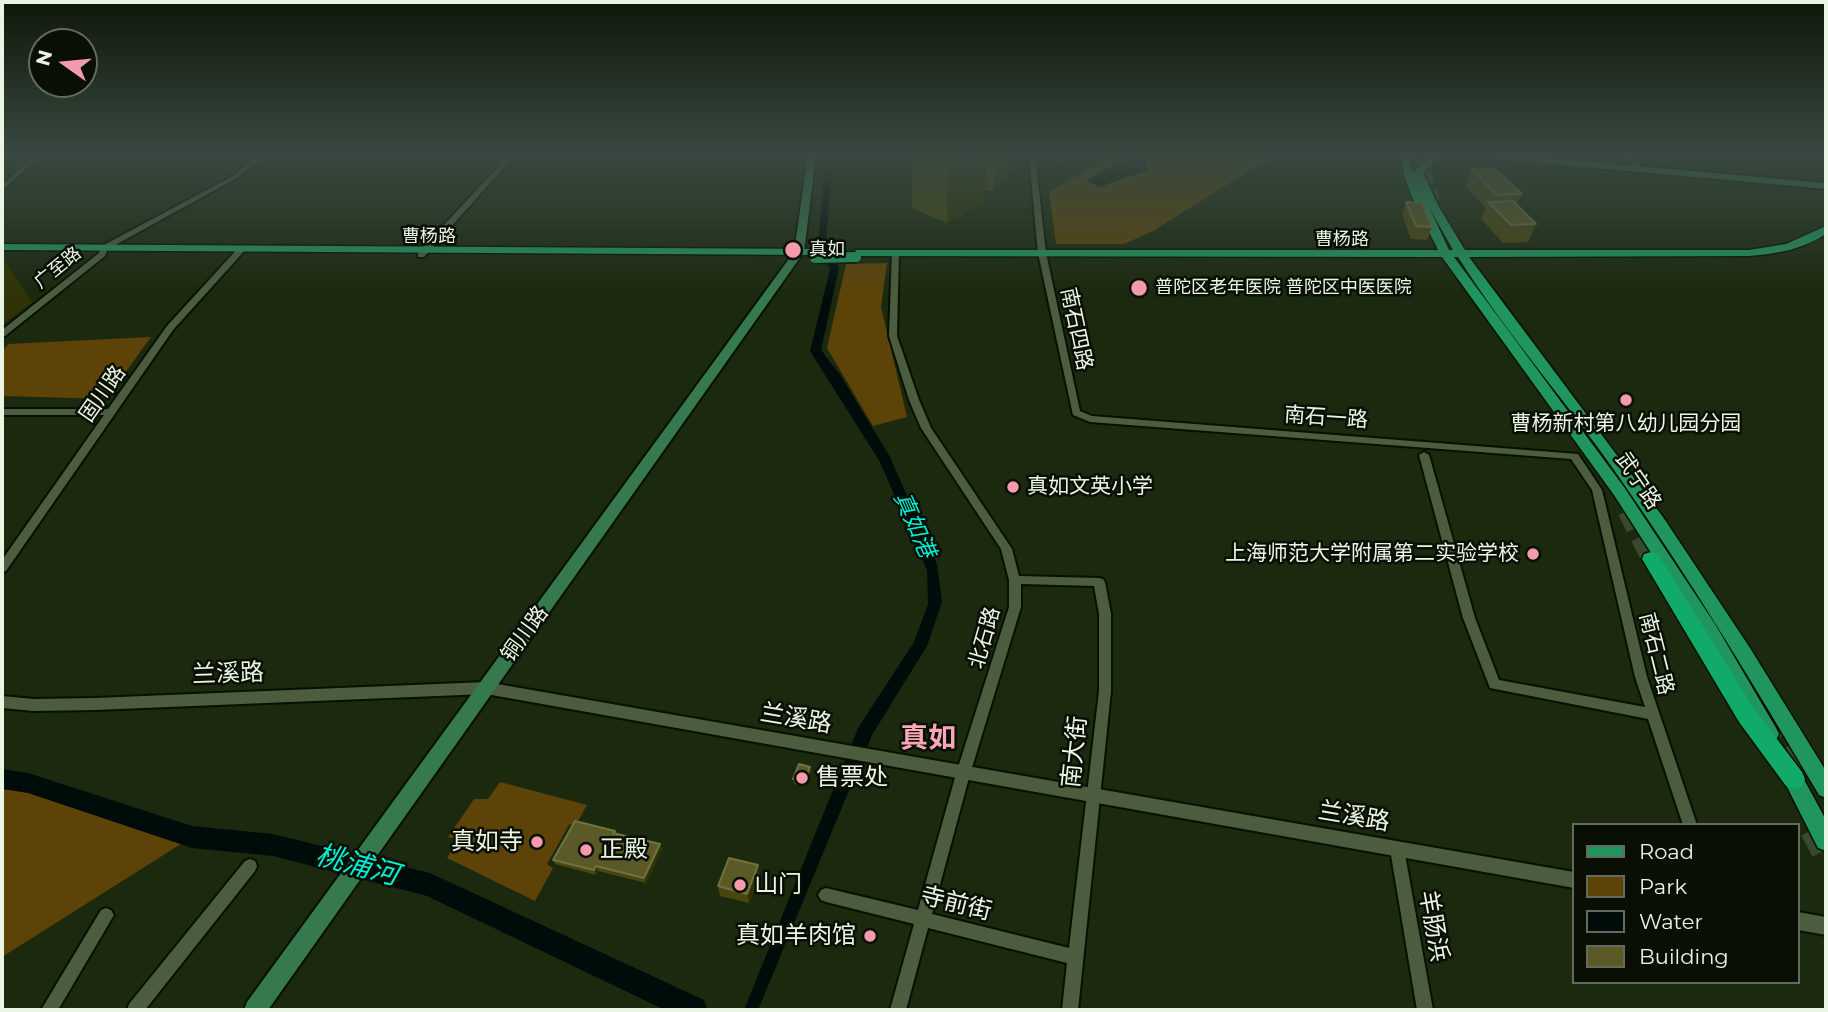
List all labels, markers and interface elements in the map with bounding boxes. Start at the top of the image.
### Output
north arrow [28,28,98,98]
text: N [31,48,57,68]
street label: 曹杨路 [402,226,456,248]
street label: 曹杨路 [1315,229,1369,251]
place label: 真如 [809,239,845,261]
marker: 真如 [783,240,803,260]
street label: 广至路 [30,243,86,293]
place label: 普陀区老年医院 普陀区中医医院 [1155,277,1412,299]
marker: 普陀区老年医院 普陀区中医医院 [1129,278,1149,298]
street label: 南石四路 [1055,285,1097,373]
street label: 固川路 [75,361,131,427]
marker: 曹杨新村第八幼儿园分园 [1618,392,1634,408]
street label: 南石一路 [1283,403,1369,433]
place label: 曹杨新村第八幼儿园分园 [1511,411,1741,437]
street label: 武宁路 [1610,448,1666,514]
place label: 真如文英小学 [1027,474,1153,500]
marker: 真如文英小学 [1005,479,1021,495]
water label: 真如港 [887,488,941,562]
place label: 上海师范大学附属第二实验学校 [1225,541,1519,567]
marker: 上海师范大学附属第二实验学校 [1525,546,1541,562]
street label: 铜川路 [496,601,554,667]
street label: 北石路 [964,604,1006,672]
street label: 南石二路 [1634,610,1678,698]
street label: 兰溪路 [192,658,264,690]
street label: 兰溪路 [758,699,834,739]
street label: 南大街 [1057,715,1093,789]
district label: 真如 [900,722,956,756]
place label: 售票处 [816,764,888,792]
marker: 售票处 [794,770,810,786]
street label: 兰溪路 [1316,797,1392,837]
legend [1573,823,1800,984]
place label: 真如寺 [451,828,523,856]
marker: 真如寺 [529,834,545,850]
place label: 正殿 [600,836,648,864]
water label: 桃浦河 [312,839,402,893]
text: Road [1639,839,1694,864]
marker: 正殿 [578,842,594,858]
place label: 山门 [754,871,802,899]
text: Park [1639,874,1687,899]
marker: 山门 [732,877,748,893]
street label: 寺前街 [918,881,994,927]
street label: 羊肠浜 [1413,888,1453,964]
text: Water [1639,909,1703,934]
place label: 真如羊肉馆 [736,922,856,950]
marker: 真如羊肉馆 [862,928,878,944]
text: Building [1639,944,1729,969]

